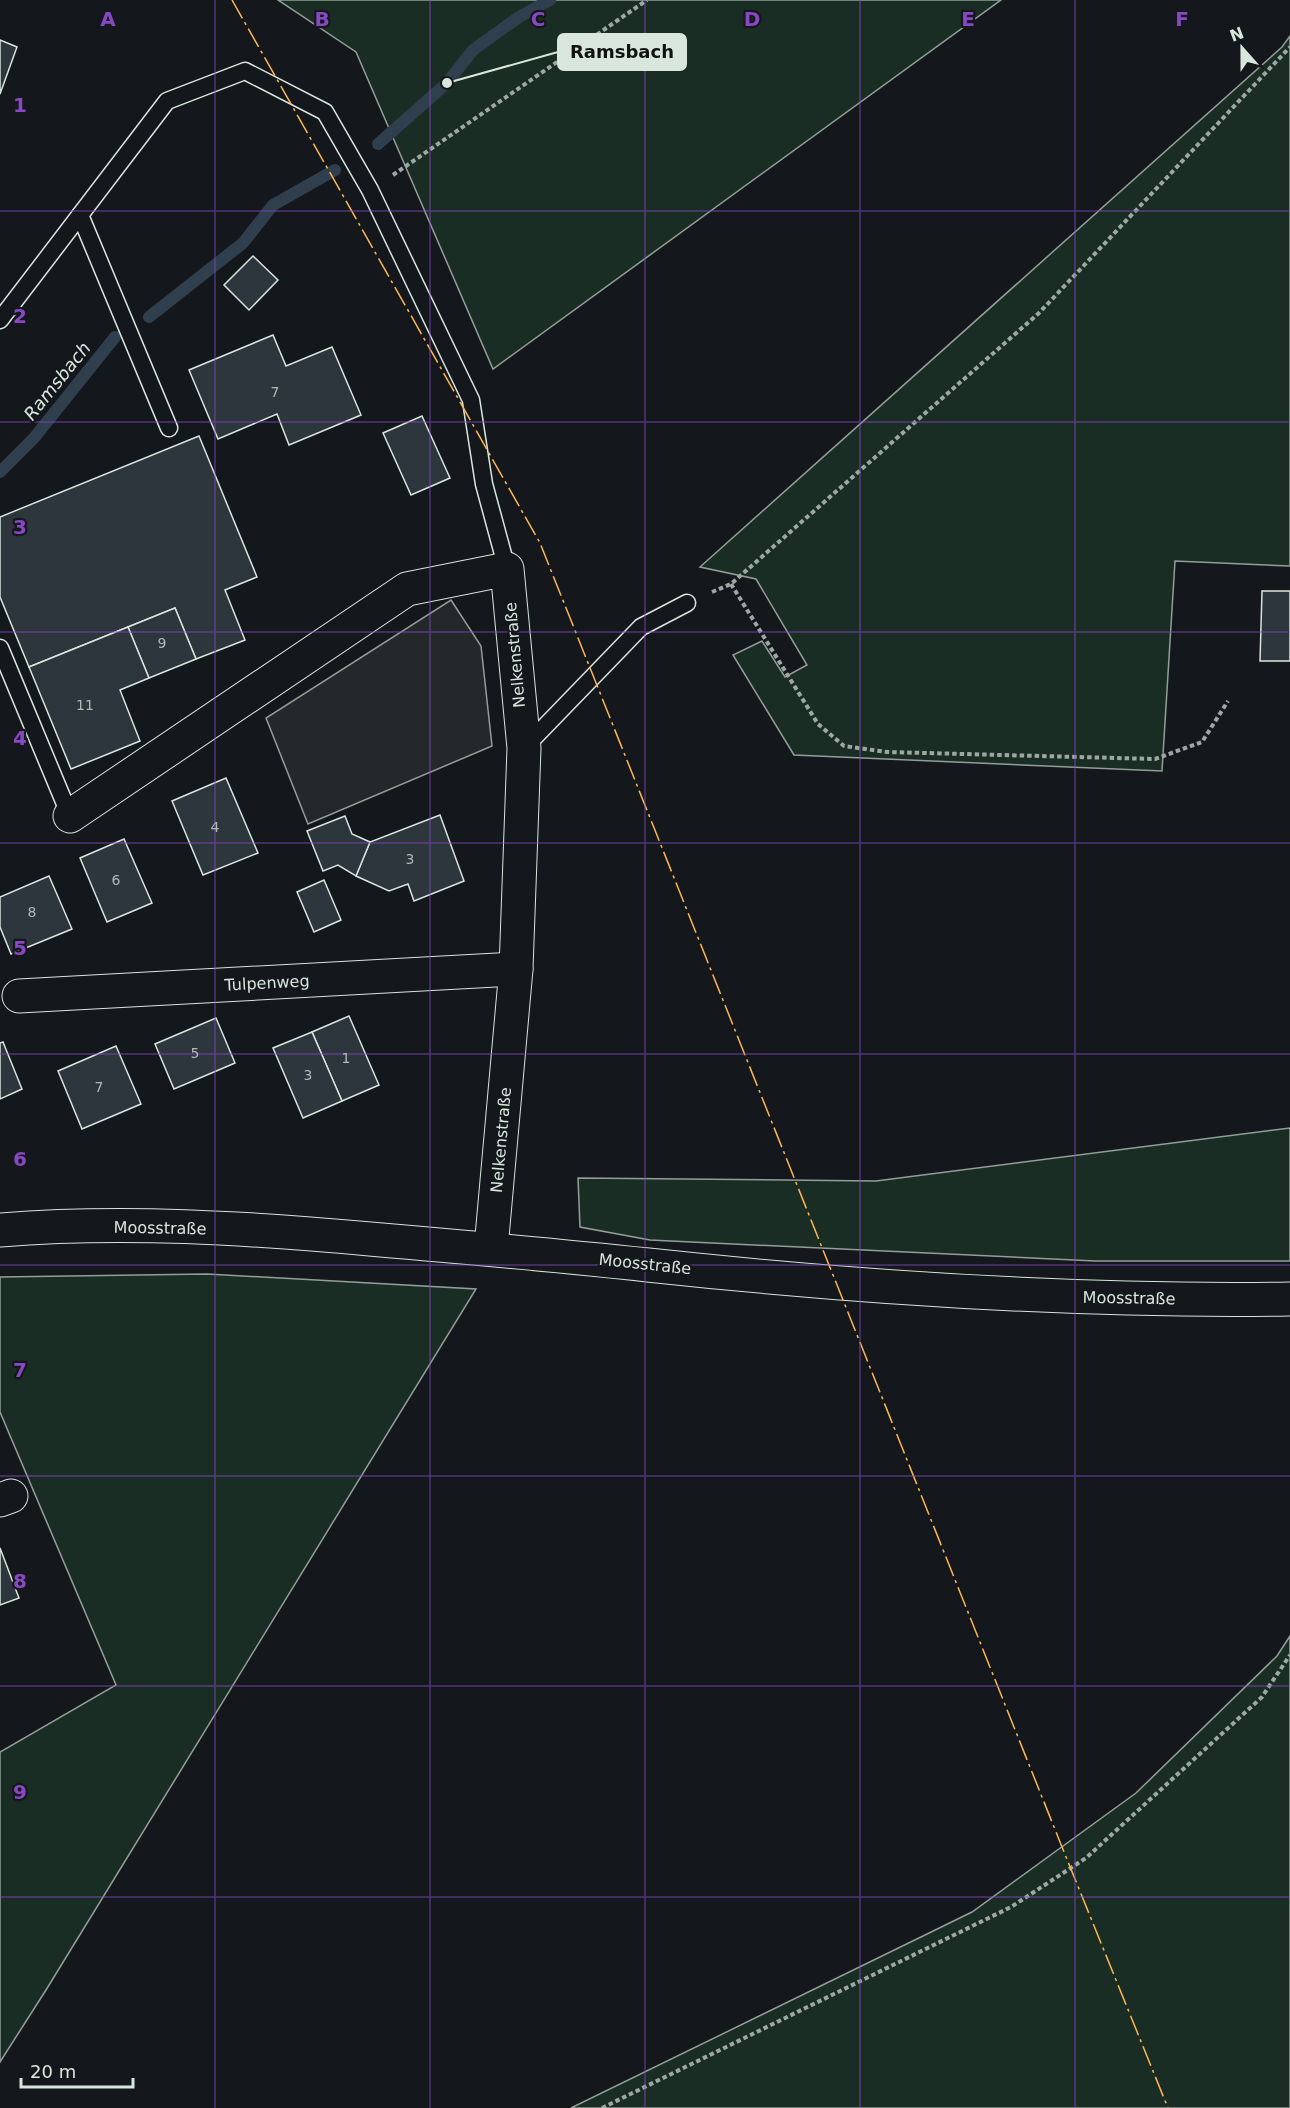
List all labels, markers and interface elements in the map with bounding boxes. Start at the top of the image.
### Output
text: A [100,7,116,31]
text: B [314,7,330,31]
text: C [531,7,545,31]
text: D [744,7,760,31]
text: E [961,7,975,31]
text: F [1175,7,1189,31]
north arrow [1212,18,1272,78]
text: N [1227,23,1246,46]
callout: Ramsbach [558,34,686,70]
text: Ramsbach [570,41,674,62]
text: 1 [13,93,27,117]
text: 2 [13,304,27,328]
water label: Ramsbach [19,338,95,424]
house number: 7 [271,384,279,400]
text: 3 [13,515,27,539]
street label: Nelkenstraße [501,601,529,709]
house number: 9 [158,635,166,651]
house number: 11 [76,697,94,713]
text: 4 [13,726,27,750]
house number: 4 [211,819,220,835]
house number: 3 [406,851,414,867]
house number: 6 [112,872,121,888]
house number: 8 [28,904,36,920]
text: 5 [13,936,27,960]
street label: Tulpenweg [223,971,310,995]
house number: 5 [191,1045,199,1061]
house number: 1 [342,1050,350,1066]
house number: 3 [304,1067,312,1083]
house number: 7 [95,1079,103,1095]
street label: Nelkenstraße [487,1086,515,1194]
text: 6 [13,1147,27,1171]
street label: Moosstraße [114,1218,206,1238]
street label: Moosstraße [598,1250,692,1278]
street label: Moosstraße [1083,1288,1175,1308]
text: 7 [13,1358,27,1382]
text: 8 [13,1569,27,1593]
text: 9 [13,1780,27,1804]
scale bar [21,2051,134,2089]
text: 20 m [30,2061,76,2082]

